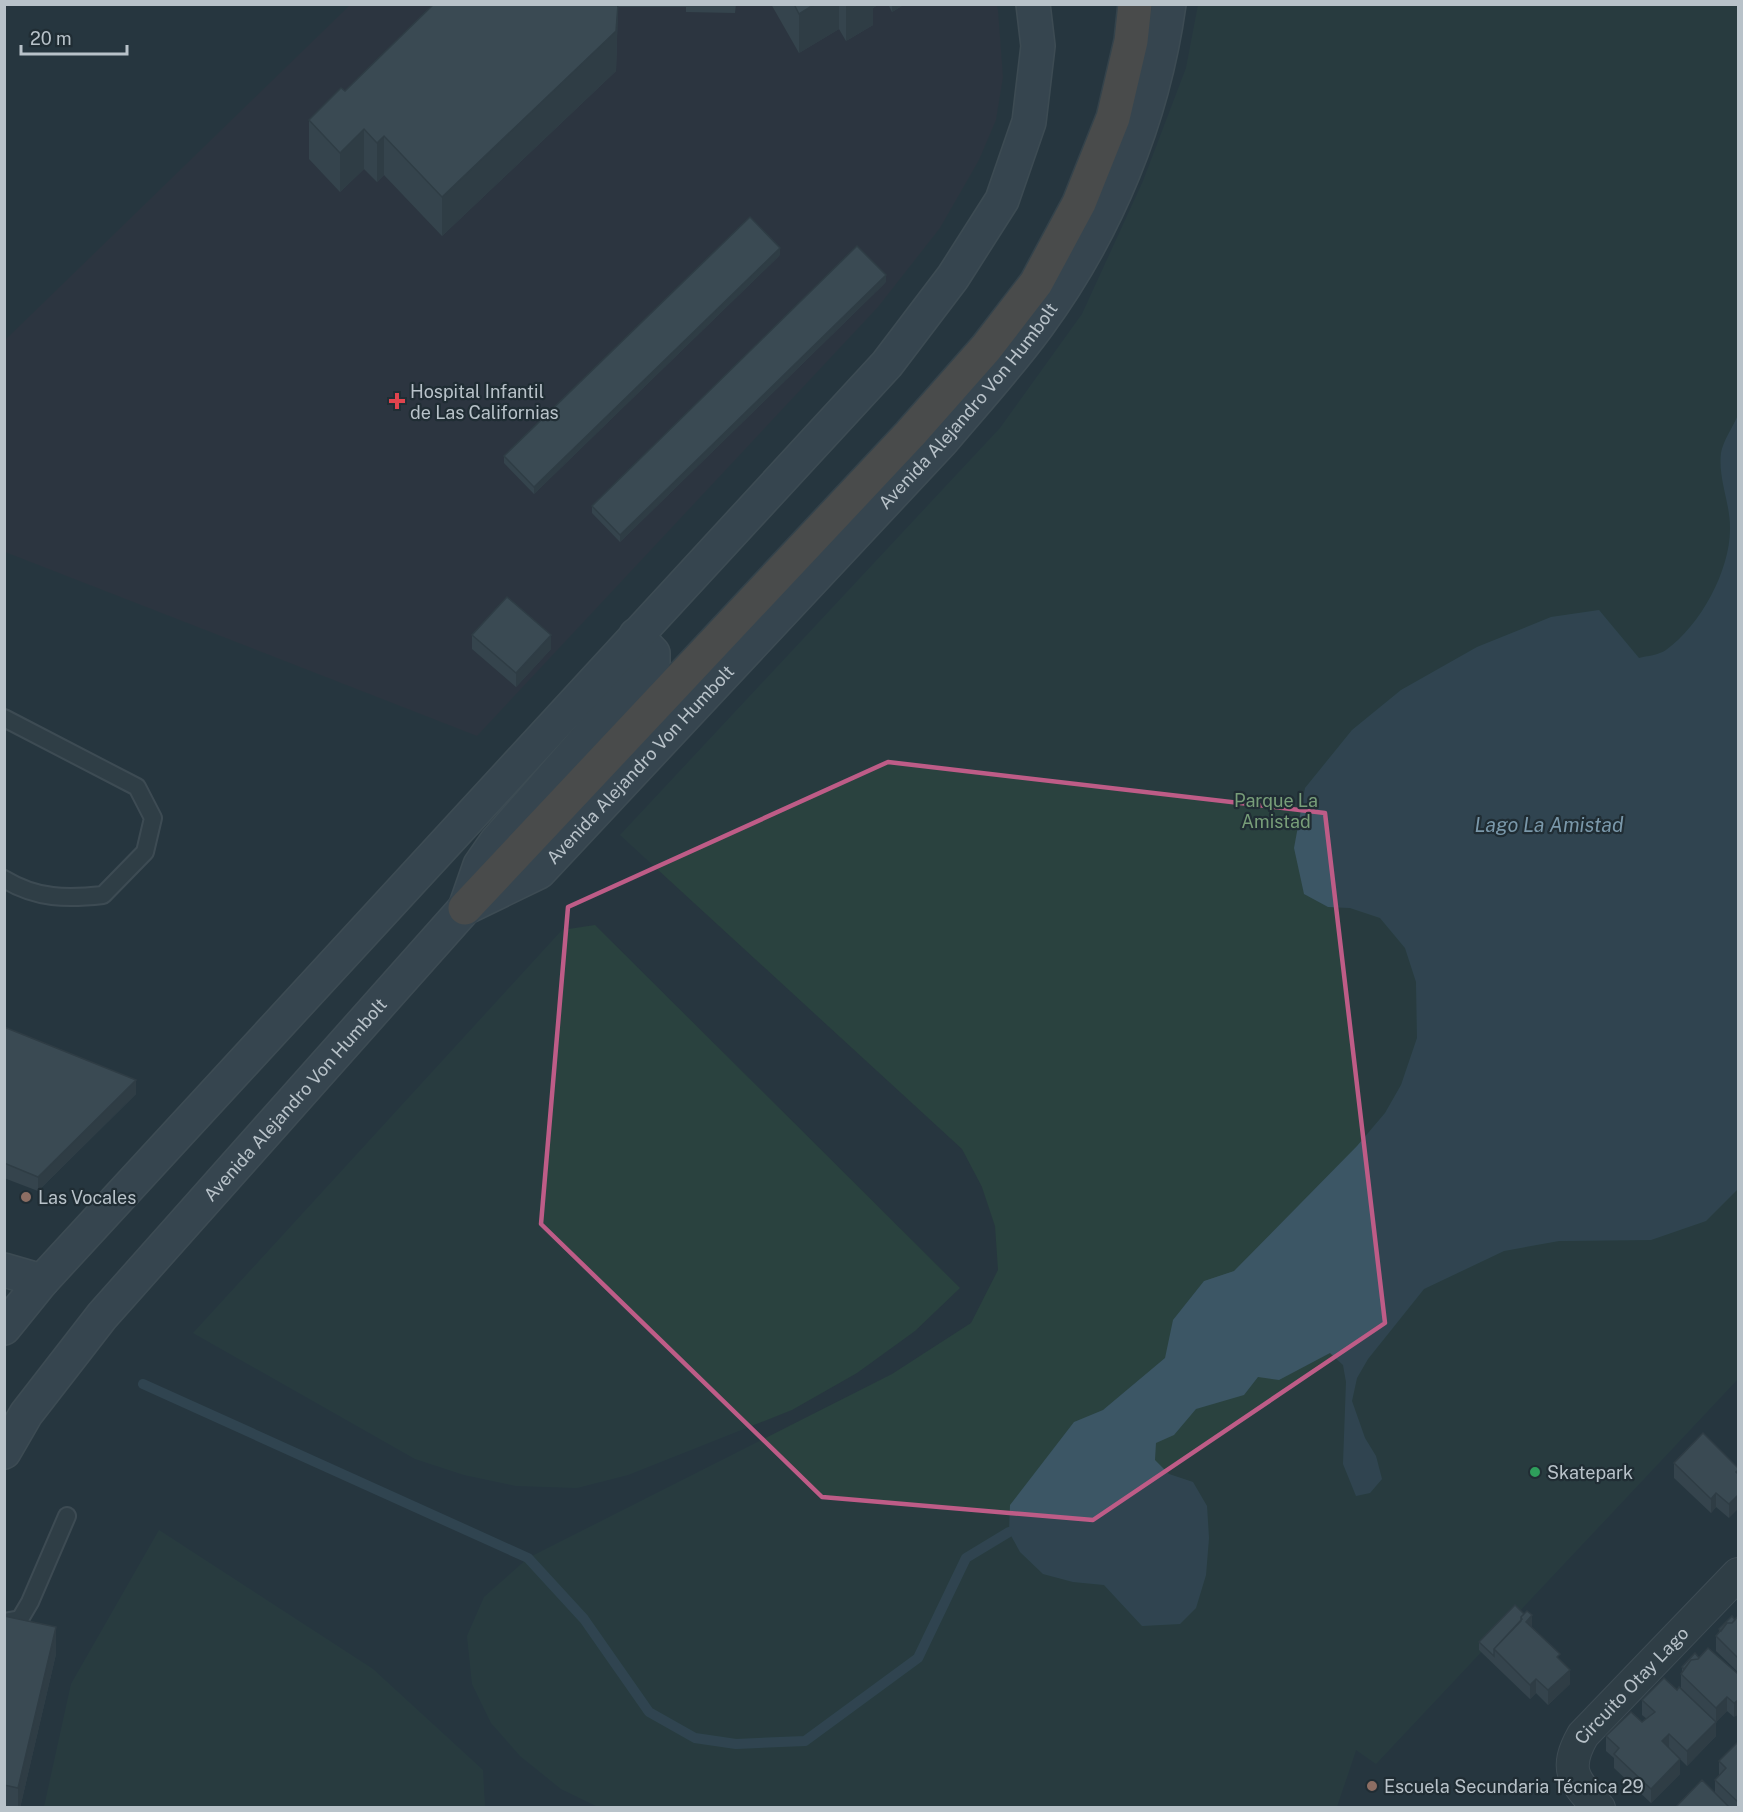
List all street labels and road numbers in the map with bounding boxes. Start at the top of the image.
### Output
street label: Avenida Alejandro Von Humbolt [874,298,1061,513]
street label: Avenida Alejandro Von Humbolt [542,660,738,868]
street label: Avenida Alejandro Von Humbolt [199,993,391,1205]
street label: Circuito Otay Lago [1570,1622,1692,1747]

